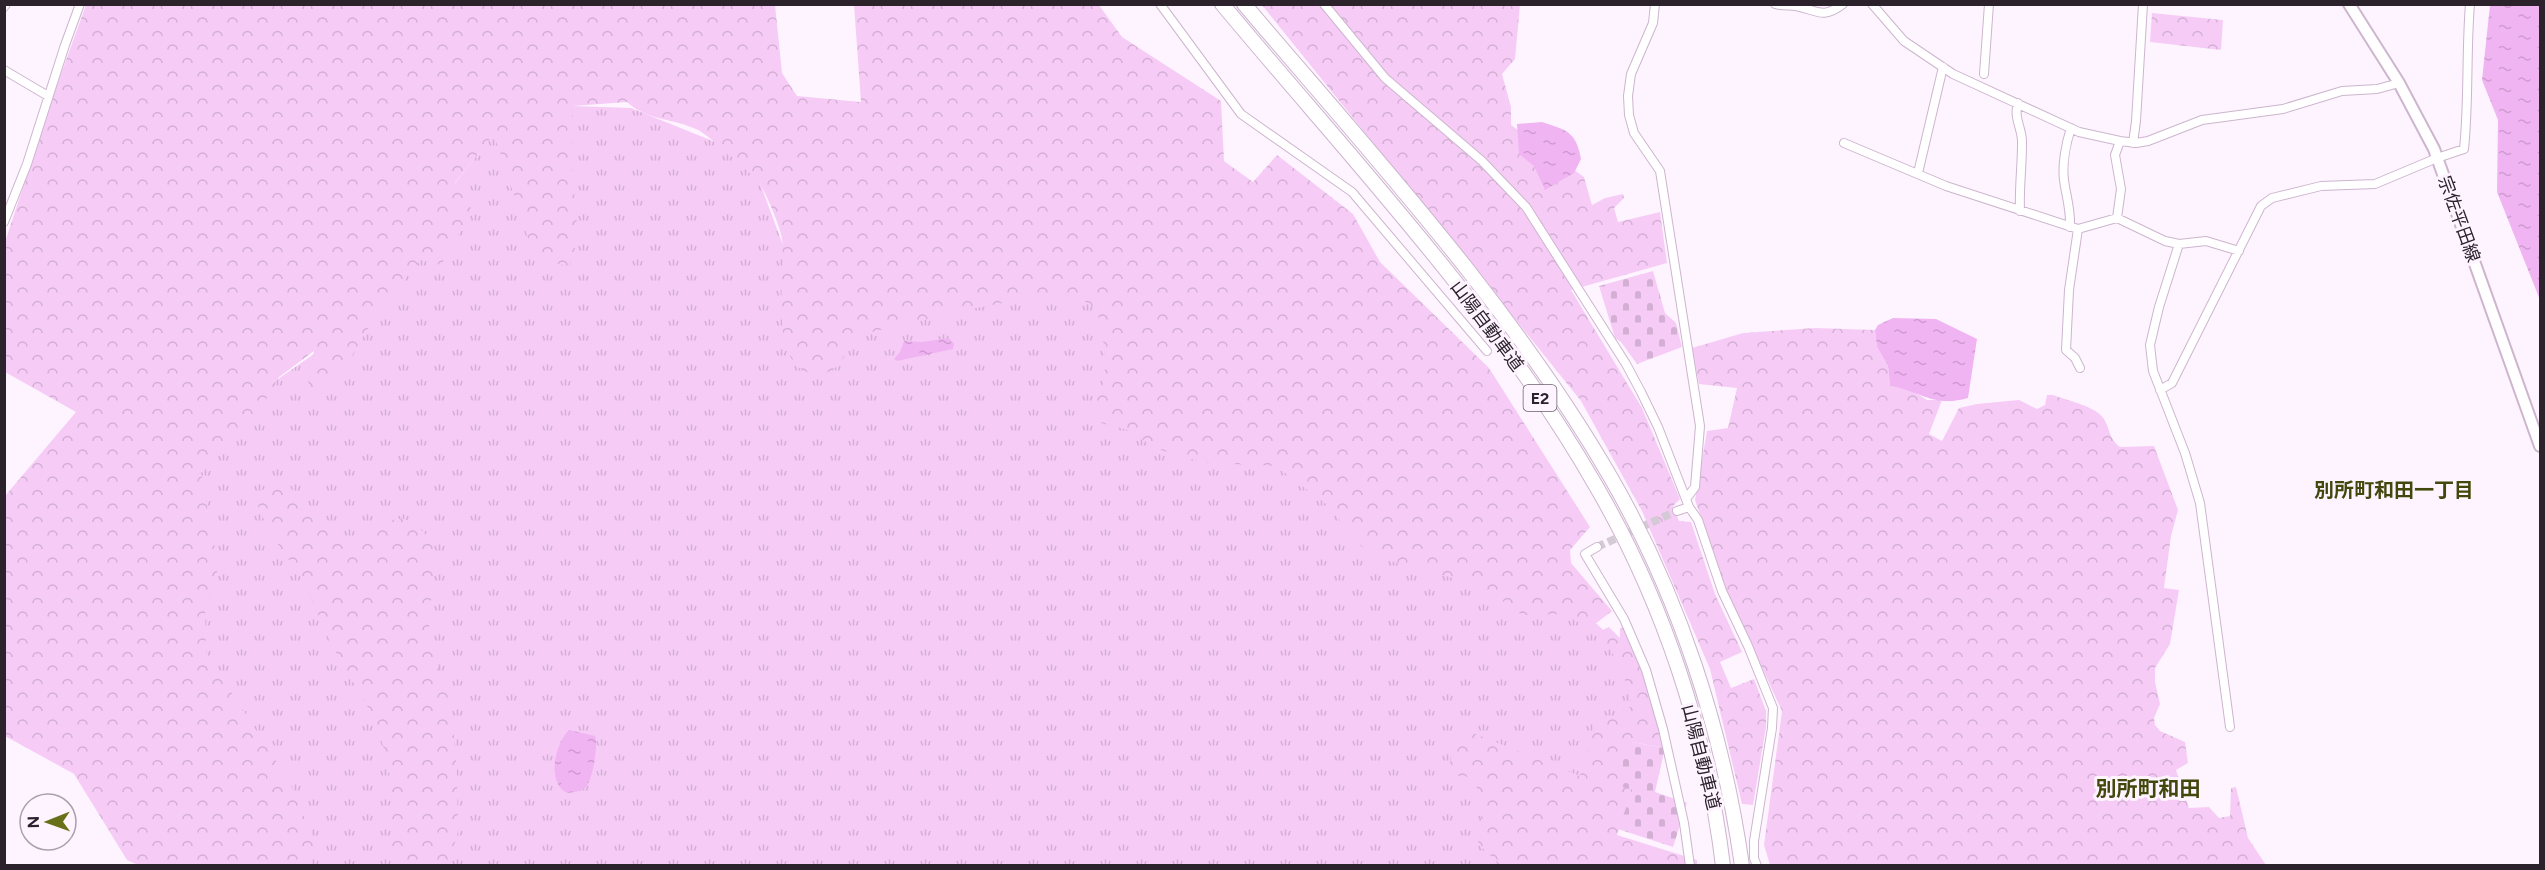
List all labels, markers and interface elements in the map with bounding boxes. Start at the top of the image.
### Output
street label: 宗佐平田線 [2433,173,2485,265]
street label: 山陽自動車道 [1446,276,1528,376]
road number: E2 [1524,385,1556,411]
district label: 別所町和田一丁目 [2314,478,2474,502]
street label: 山陽自動車道 [1677,702,1725,812]
district label: 別所町和田 [2096,776,2201,801]
north arrow [18,792,78,852]
text: N [24,816,43,829]

